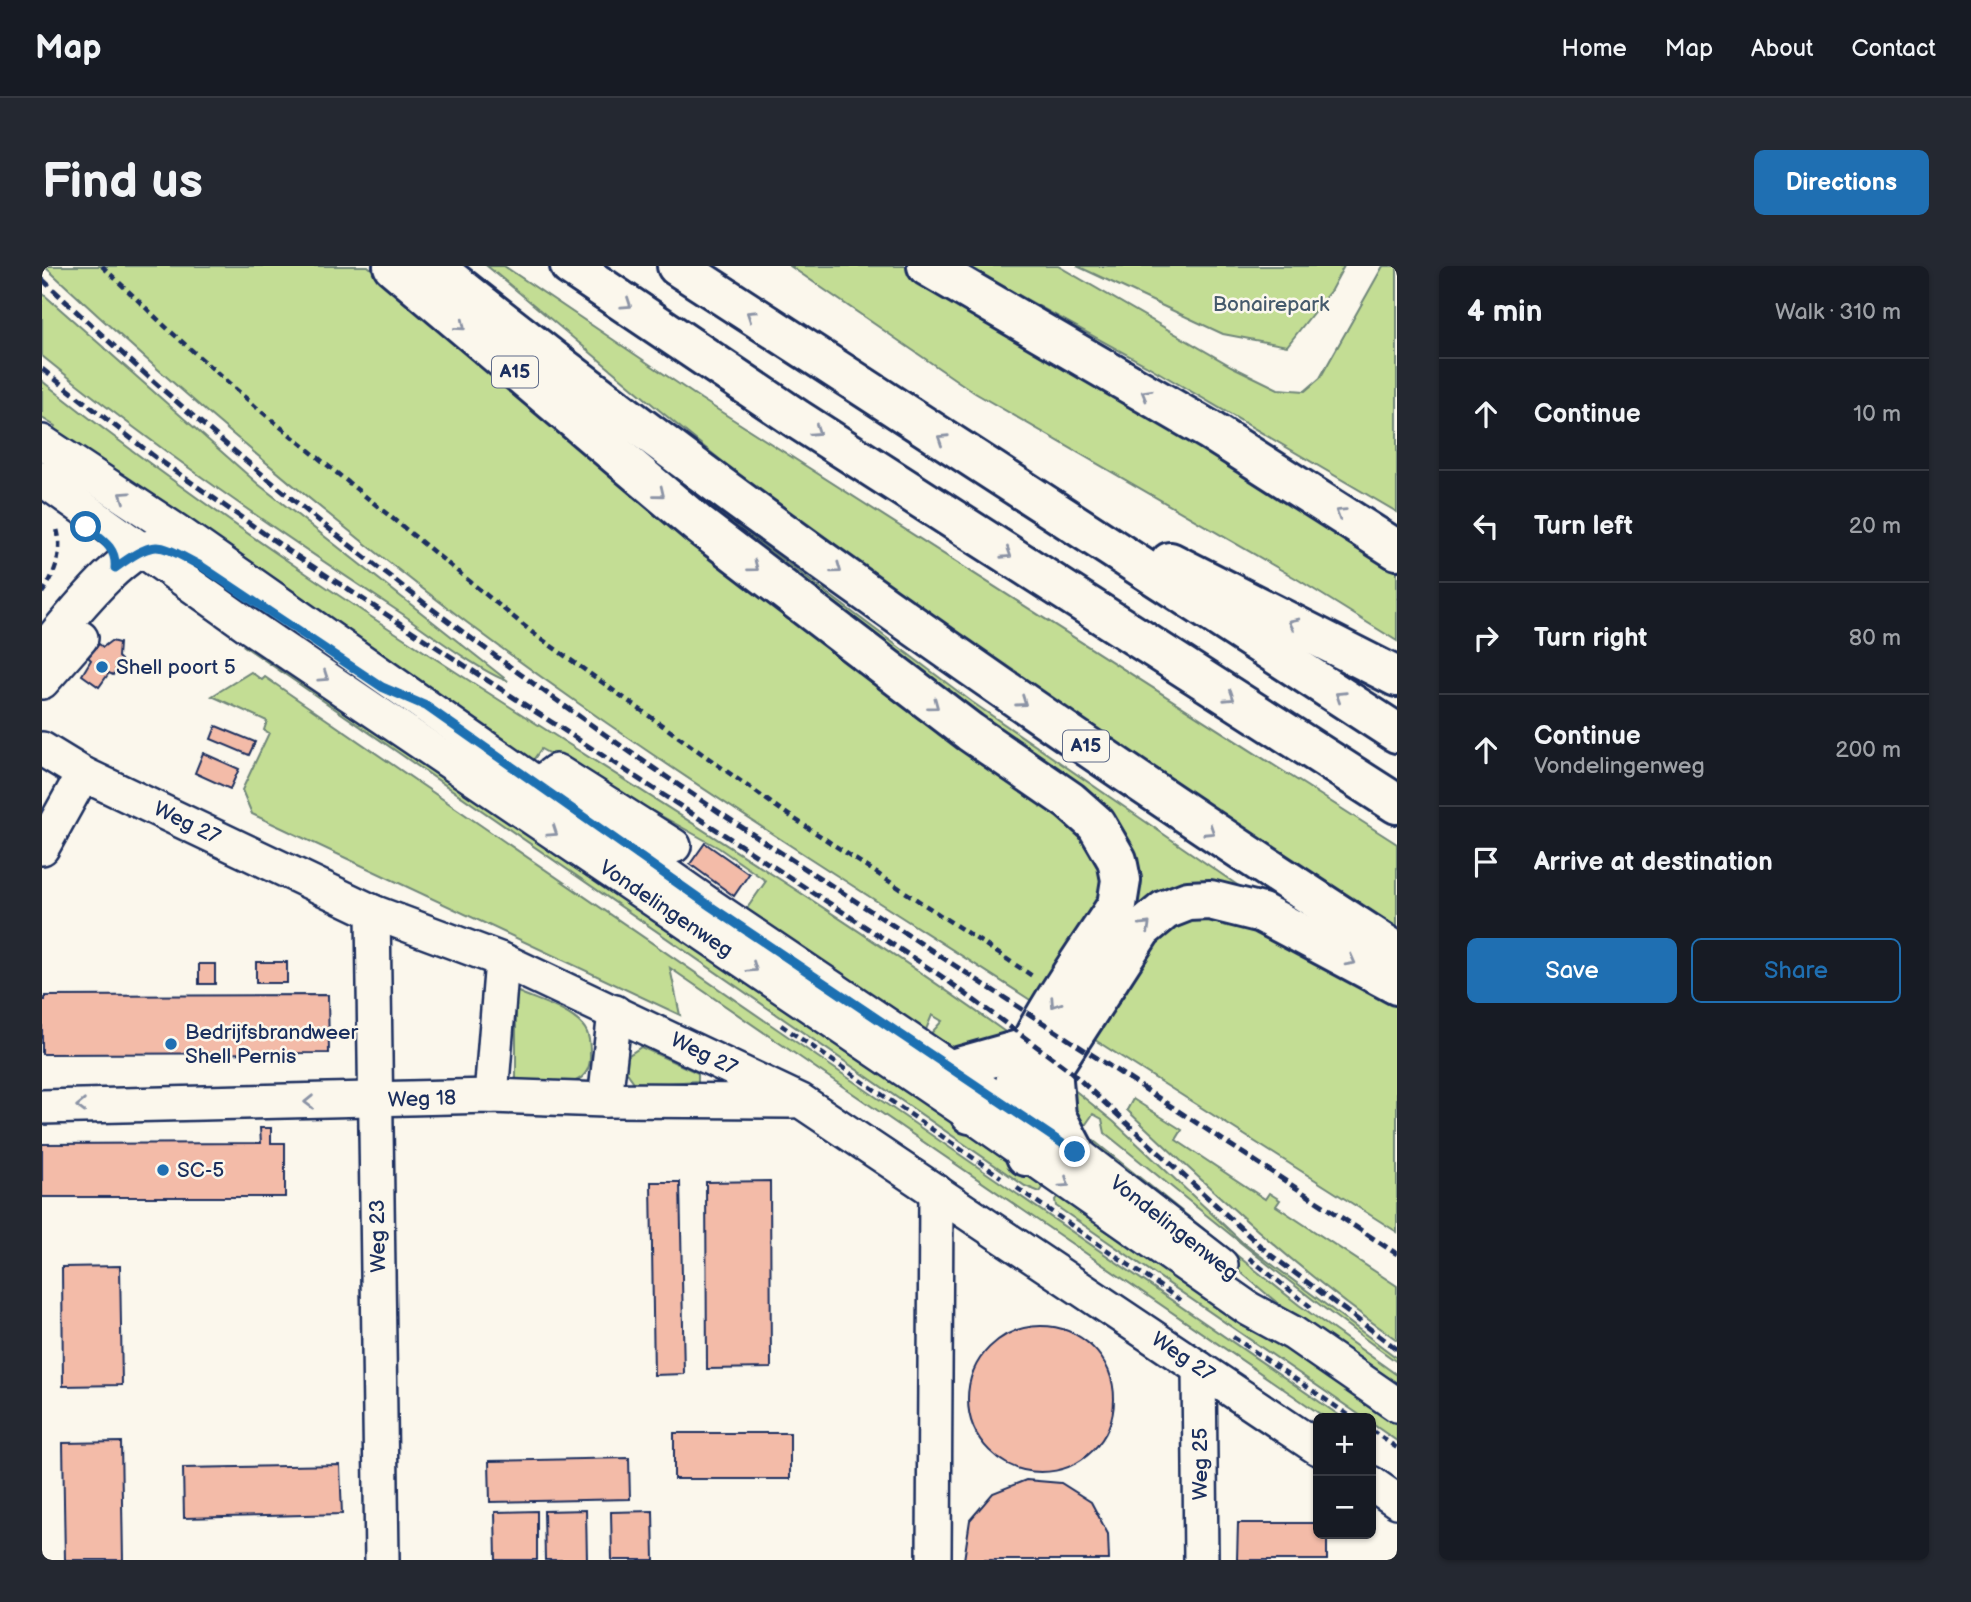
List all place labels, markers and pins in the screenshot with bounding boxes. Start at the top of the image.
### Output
place label: Shell poort 5 [116,655,236,680]
marker: Shell poort 5 [94,659,110,675]
place label: Bedrijfsbrandweer Shell Pernis [185,1020,358,1069]
marker: Bedrijfsbrandweer Shell Pernis [163,1036,179,1052]
place label: SC-5 [177,1158,224,1183]
marker: SC-5 [155,1162,171,1178]

